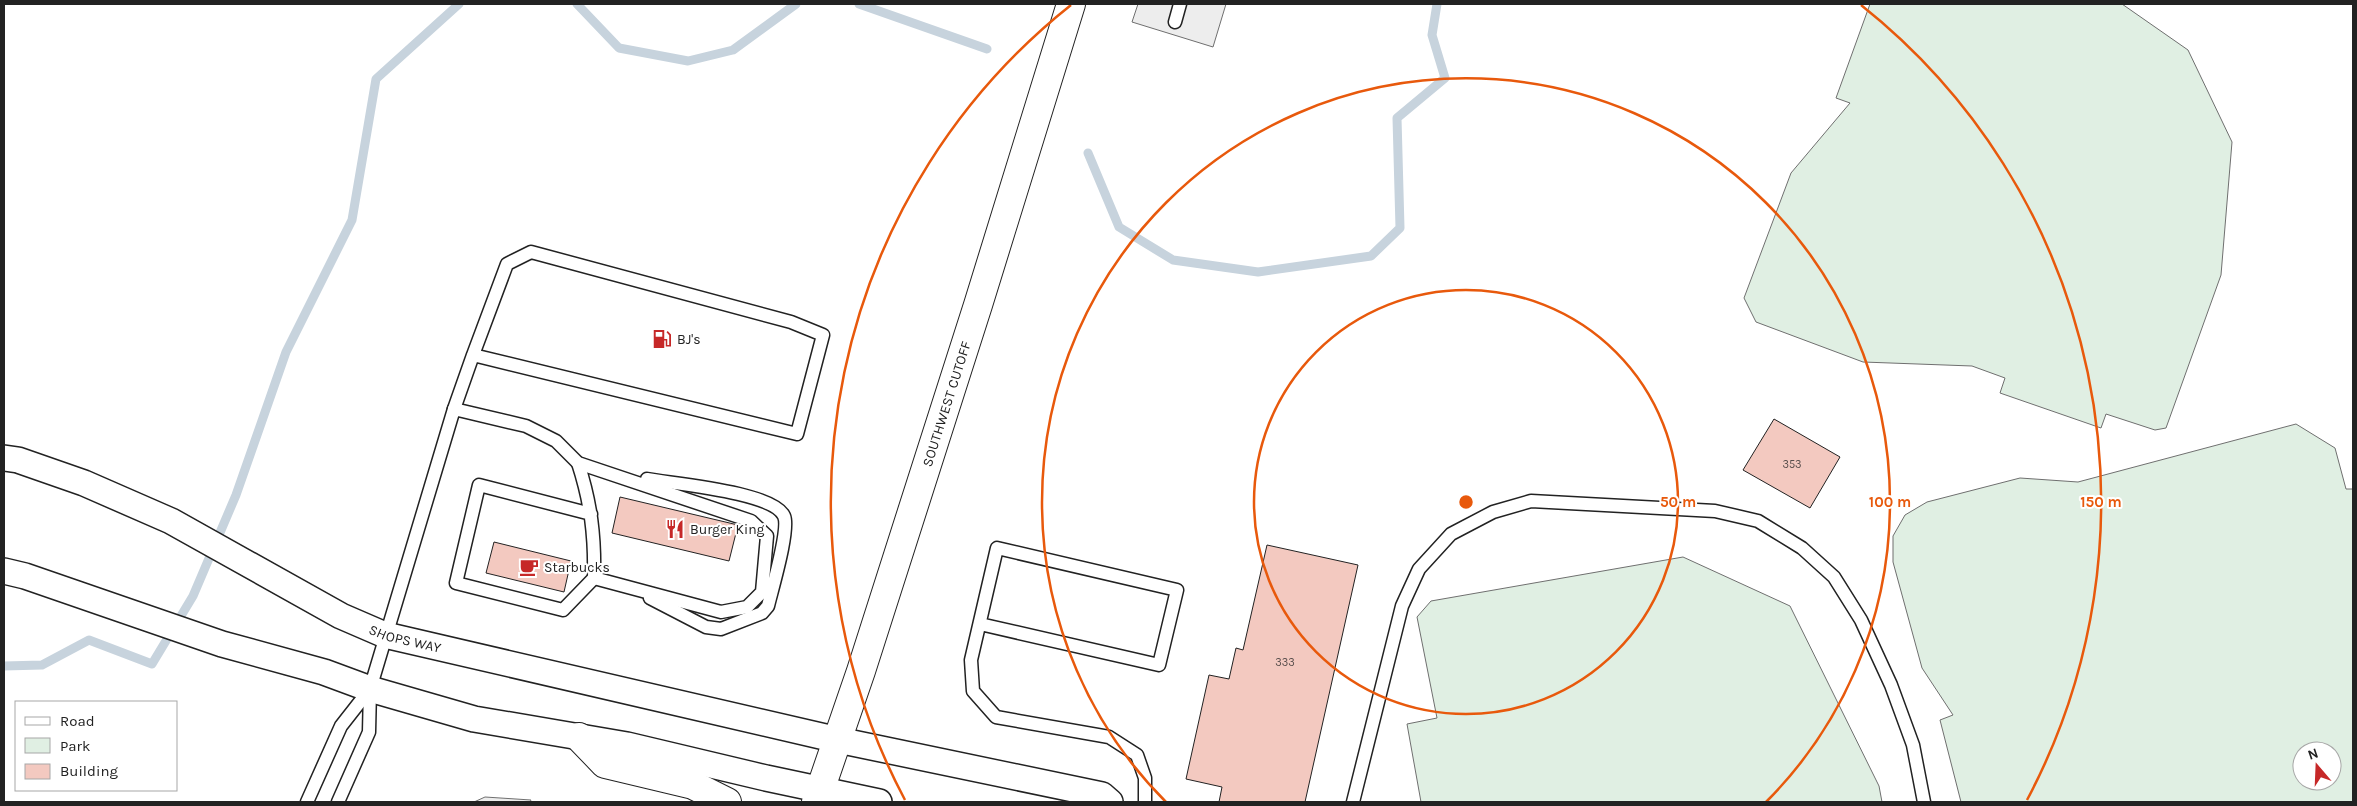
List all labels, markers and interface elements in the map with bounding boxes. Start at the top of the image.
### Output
fuel station icon: BJ's [651,328,673,350]
place label: BJ's [677,331,701,348]
street label: SOUTHWEST CUTOFF [918,339,974,469]
house number: 353 [1782,458,1802,471]
centre of rings [1457,493,1475,511]
text: 50 m [1660,493,1696,511]
text: 100 m [1869,493,1911,511]
text: 150 m [2080,493,2122,511]
restaurant icon: Burger King [664,518,686,540]
place label: Burger King [690,521,765,538]
cafe icon: Starbucks [518,556,540,578]
place label: Starbucks [544,559,610,576]
street label: SHOPS WAY [366,621,443,656]
house number: 333 [1275,656,1295,669]
legend [15,701,178,791]
text: Road [60,712,95,730]
text: Park [60,737,90,755]
north arrow [2292,741,2342,791]
text: N [2305,745,2320,764]
text: Building [60,762,118,780]

